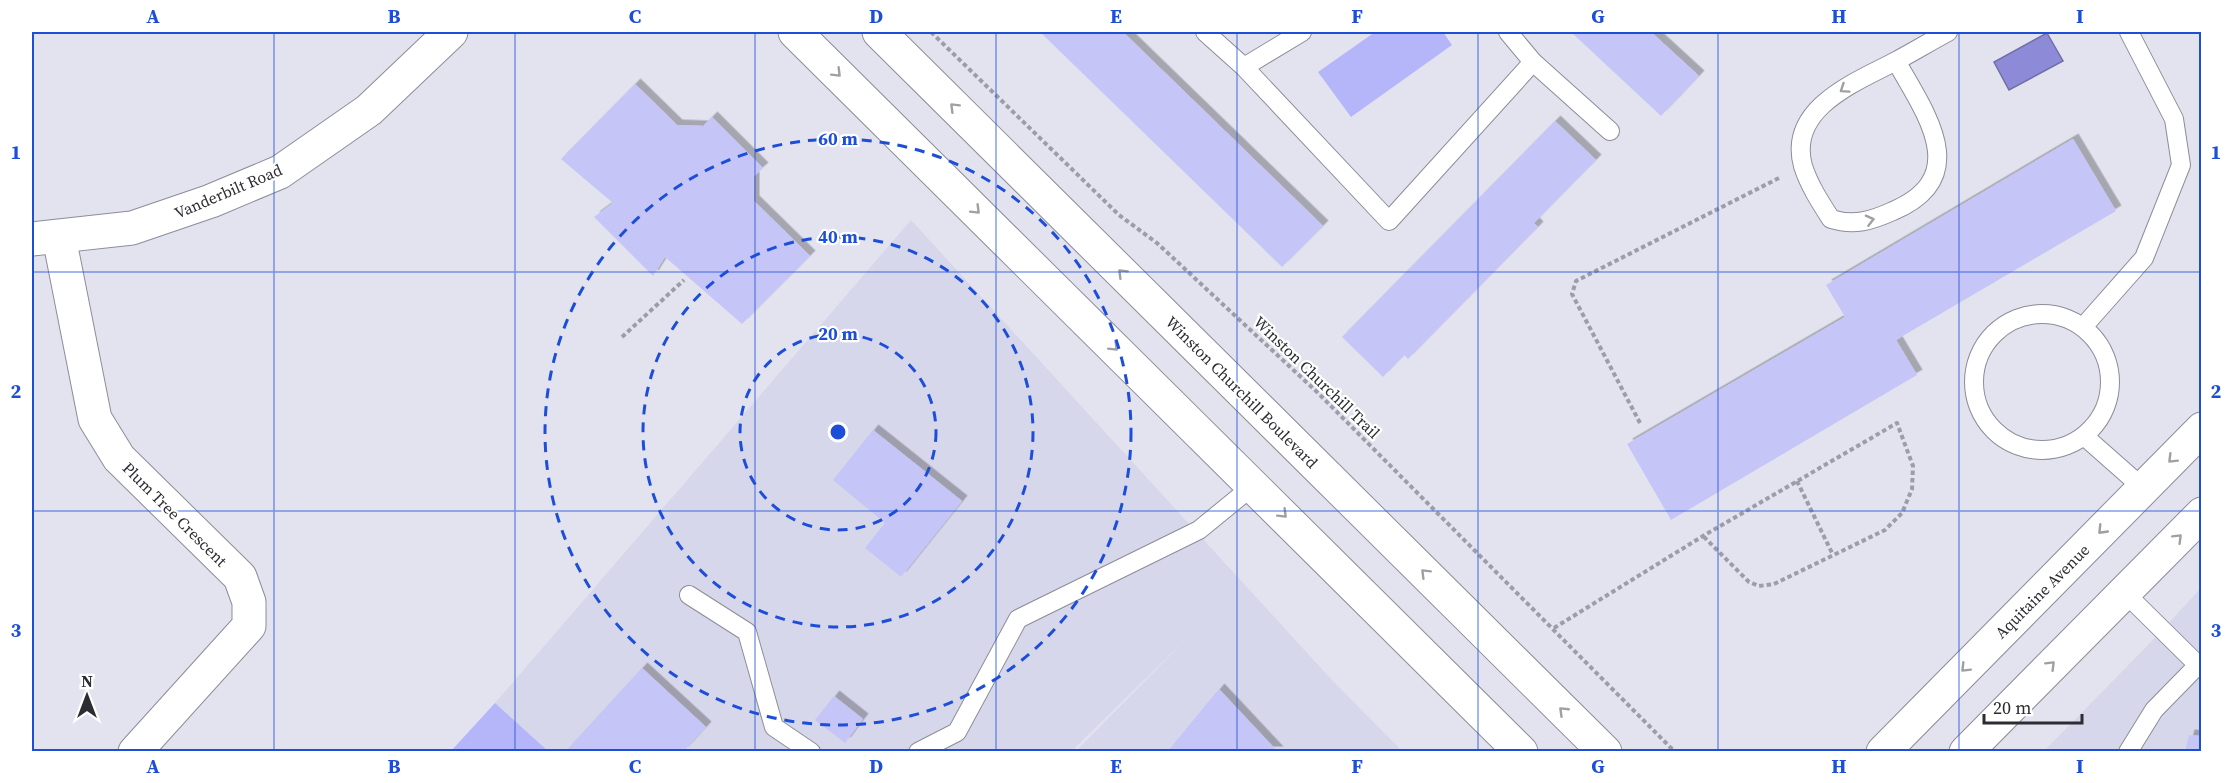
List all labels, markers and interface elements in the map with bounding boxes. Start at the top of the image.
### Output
text: A [146,2,160,30]
text: B [387,2,401,30]
text: C [629,2,641,30]
text: D [869,2,883,30]
text: E [1110,2,1122,30]
text: F [1351,2,1363,30]
text: G [1591,2,1605,30]
text: H [1831,2,1847,30]
text: I [2076,2,2084,30]
one-way arrow [830,65,841,76]
one-way arrow [1840,81,1850,93]
one-way arrow [951,103,962,114]
text: 60 m [818,126,858,151]
text: 1 [11,138,21,166]
text: 1 [2211,138,2221,166]
street label: Vanderbilt Road [171,158,285,224]
one-way arrow [968,202,979,213]
one-way arrow [1865,214,1875,227]
text: 40 m [818,224,858,249]
one-way arrow [1119,270,1130,281]
street label: Winston Churchill Boulevard [1161,311,1323,473]
street label: Winston Churchill Trail [1249,311,1385,443]
text: 20 m [818,321,858,346]
one-way arrow [1108,340,1118,351]
text: 2 [11,377,22,405]
text: 2 [2211,377,2222,405]
centre of rings [828,422,848,442]
one-way arrow [2169,451,2180,462]
street label: Plum Tree Crescent [118,457,233,572]
one-way arrow [1275,506,1286,517]
one-way arrow [2099,522,2110,533]
one-way arrow [2170,534,2181,545]
street label: Aquitaine Avenue [1990,539,2094,643]
one-way arrow [1421,569,1431,580]
text: 3 [11,616,22,644]
text: 3 [2211,616,2222,644]
one-way arrow [1962,661,1973,672]
one-way arrow [2044,662,2055,673]
north arrow [57,666,117,726]
text: N [81,670,93,692]
scale bar [1984,687,2082,725]
text: 20 m [1993,695,2031,720]
one-way arrow [1559,707,1570,718]
text: A [146,752,160,780]
text: B [387,752,401,780]
text: C [629,752,641,780]
text: D [869,752,883,780]
text: E [1110,752,1122,780]
text: F [1351,752,1363,780]
text: G [1591,752,1605,780]
text: H [1831,752,1847,780]
text: I [2076,752,2084,780]

